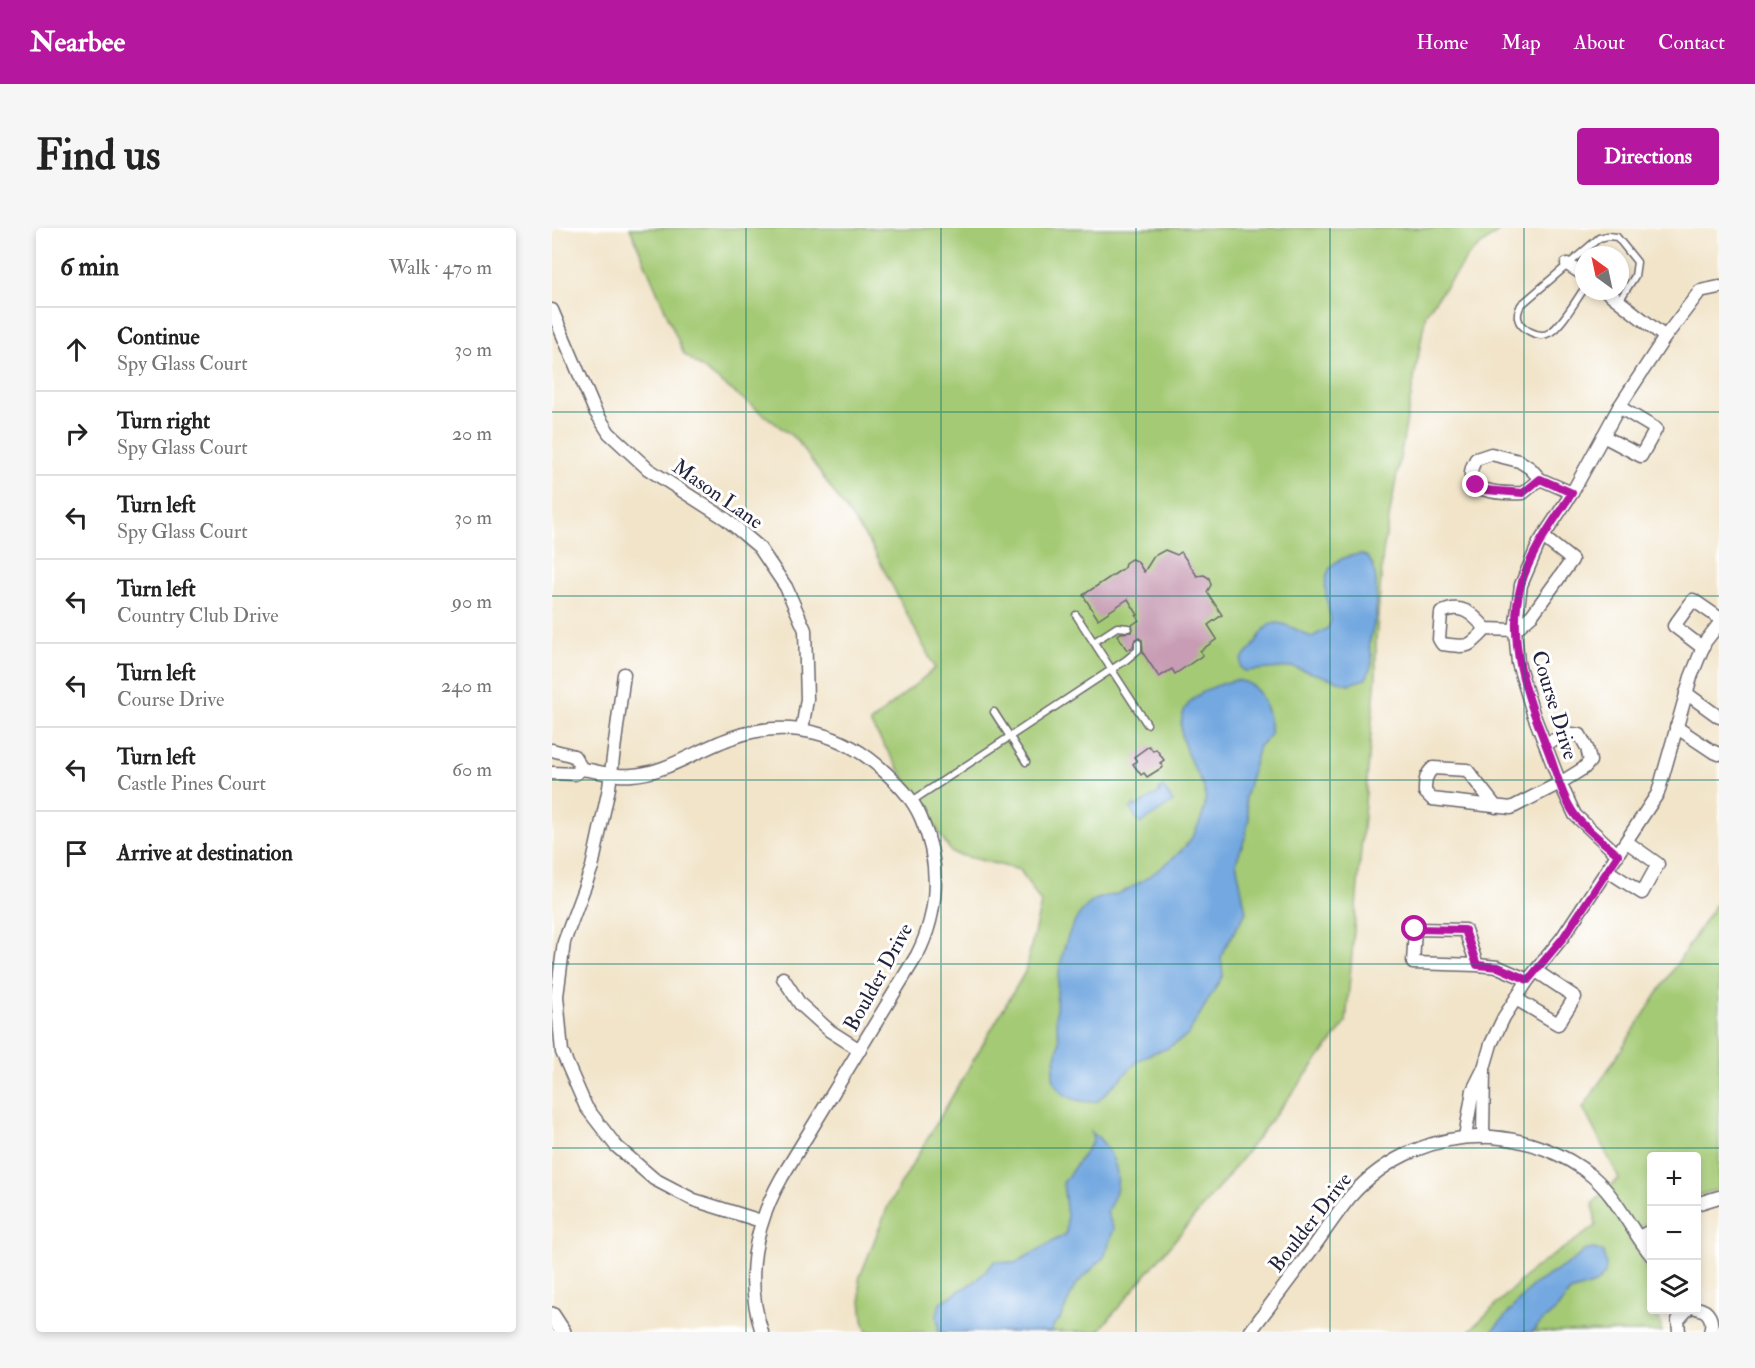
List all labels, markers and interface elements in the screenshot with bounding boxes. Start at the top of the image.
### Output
text: Nearbee [30,25,125,60]
text: Home [1416,29,1468,56]
text: Map [1501,29,1541,56]
text: About [1574,29,1625,56]
text: Contact [1658,29,1725,56]
button: Directions [1577,128,1719,185]
text: Find us [36,130,160,182]
north arrow [1575,246,1629,300]
text: 6 min [60,251,119,283]
text: Walk · 470 m [389,255,492,280]
text: Continue [117,323,200,351]
icon: ahead [60,333,93,366]
text: 30 m [454,337,492,362]
text: Spy Glass Court [117,351,248,376]
text: Turn right [117,407,210,435]
icon: right [60,417,93,450]
text: 20 m [452,421,492,446]
text: Spy Glass Court [117,435,248,460]
street label: Mason Lane [667,453,769,536]
route end [1462,471,1488,497]
text: Turn left [117,491,196,519]
icon: left [60,501,93,534]
text: 30 m [454,505,492,530]
text: Spy Glass Court [117,519,248,544]
text: Turn left [117,575,196,603]
icon: left [60,585,93,618]
text: 90 m [452,589,492,614]
text: Country Club Drive [117,603,279,628]
street label: Course Drive [1525,647,1584,763]
text: Turn left [117,659,196,687]
icon: left [60,669,93,702]
text: 240 m [441,673,492,698]
text: Course Drive [117,687,224,712]
text: Turn left [117,743,196,771]
icon: left [60,753,93,786]
text: 60 m [452,757,492,782]
text: Castle Pines Court [117,771,266,796]
icon: arrive [60,837,93,870]
text: Arrive at destination [117,839,293,867]
route start [1401,915,1427,941]
street label: Boulder Drive [838,918,919,1036]
map controls [1647,1152,1701,1314]
button: + [1647,1152,1701,1206]
street label: Boulder Drive [1263,1167,1358,1278]
button: − [1647,1206,1701,1260]
button: layers [1647,1260,1701,1314]

